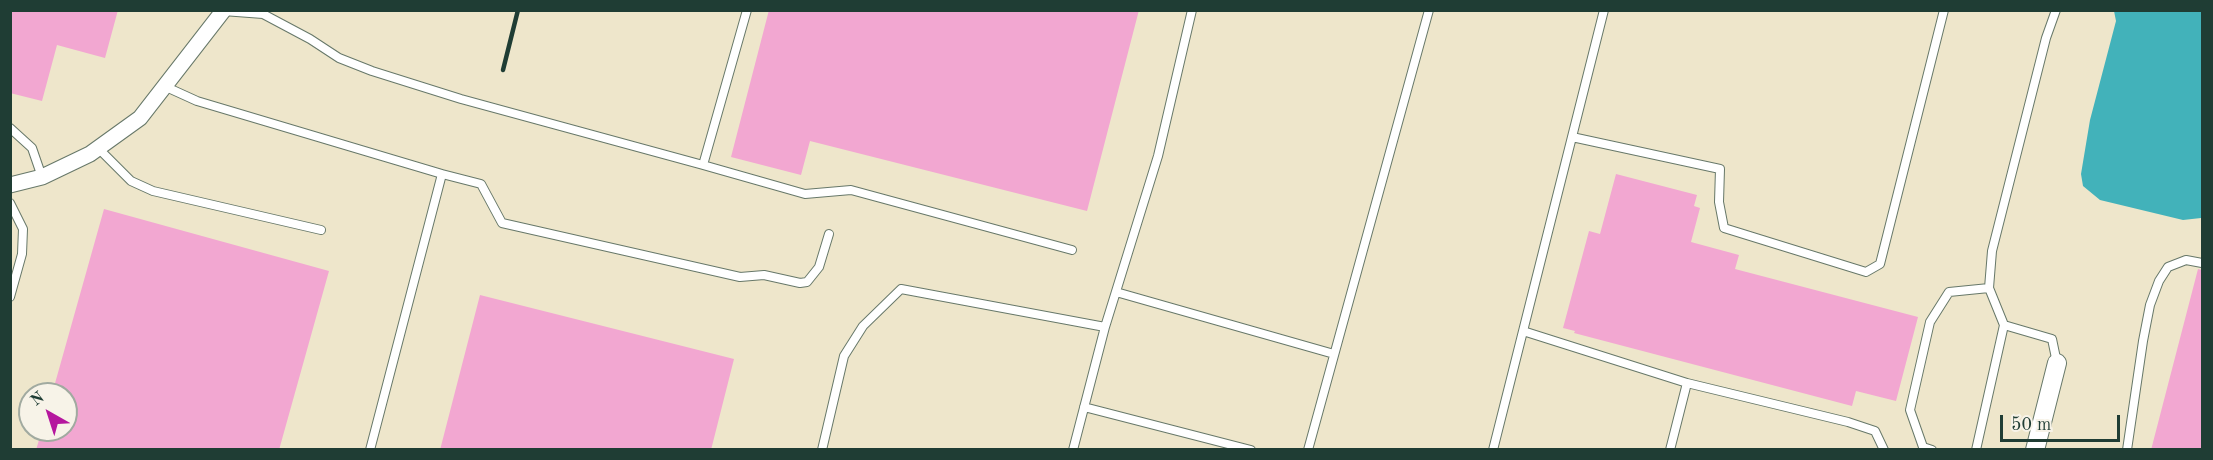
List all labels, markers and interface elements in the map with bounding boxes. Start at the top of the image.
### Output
north arrow [18,382,78,442]
text: N [28,390,48,410]
scale bar [2003,403,2123,441]
text: 50 m [2011,416,2051,434]

